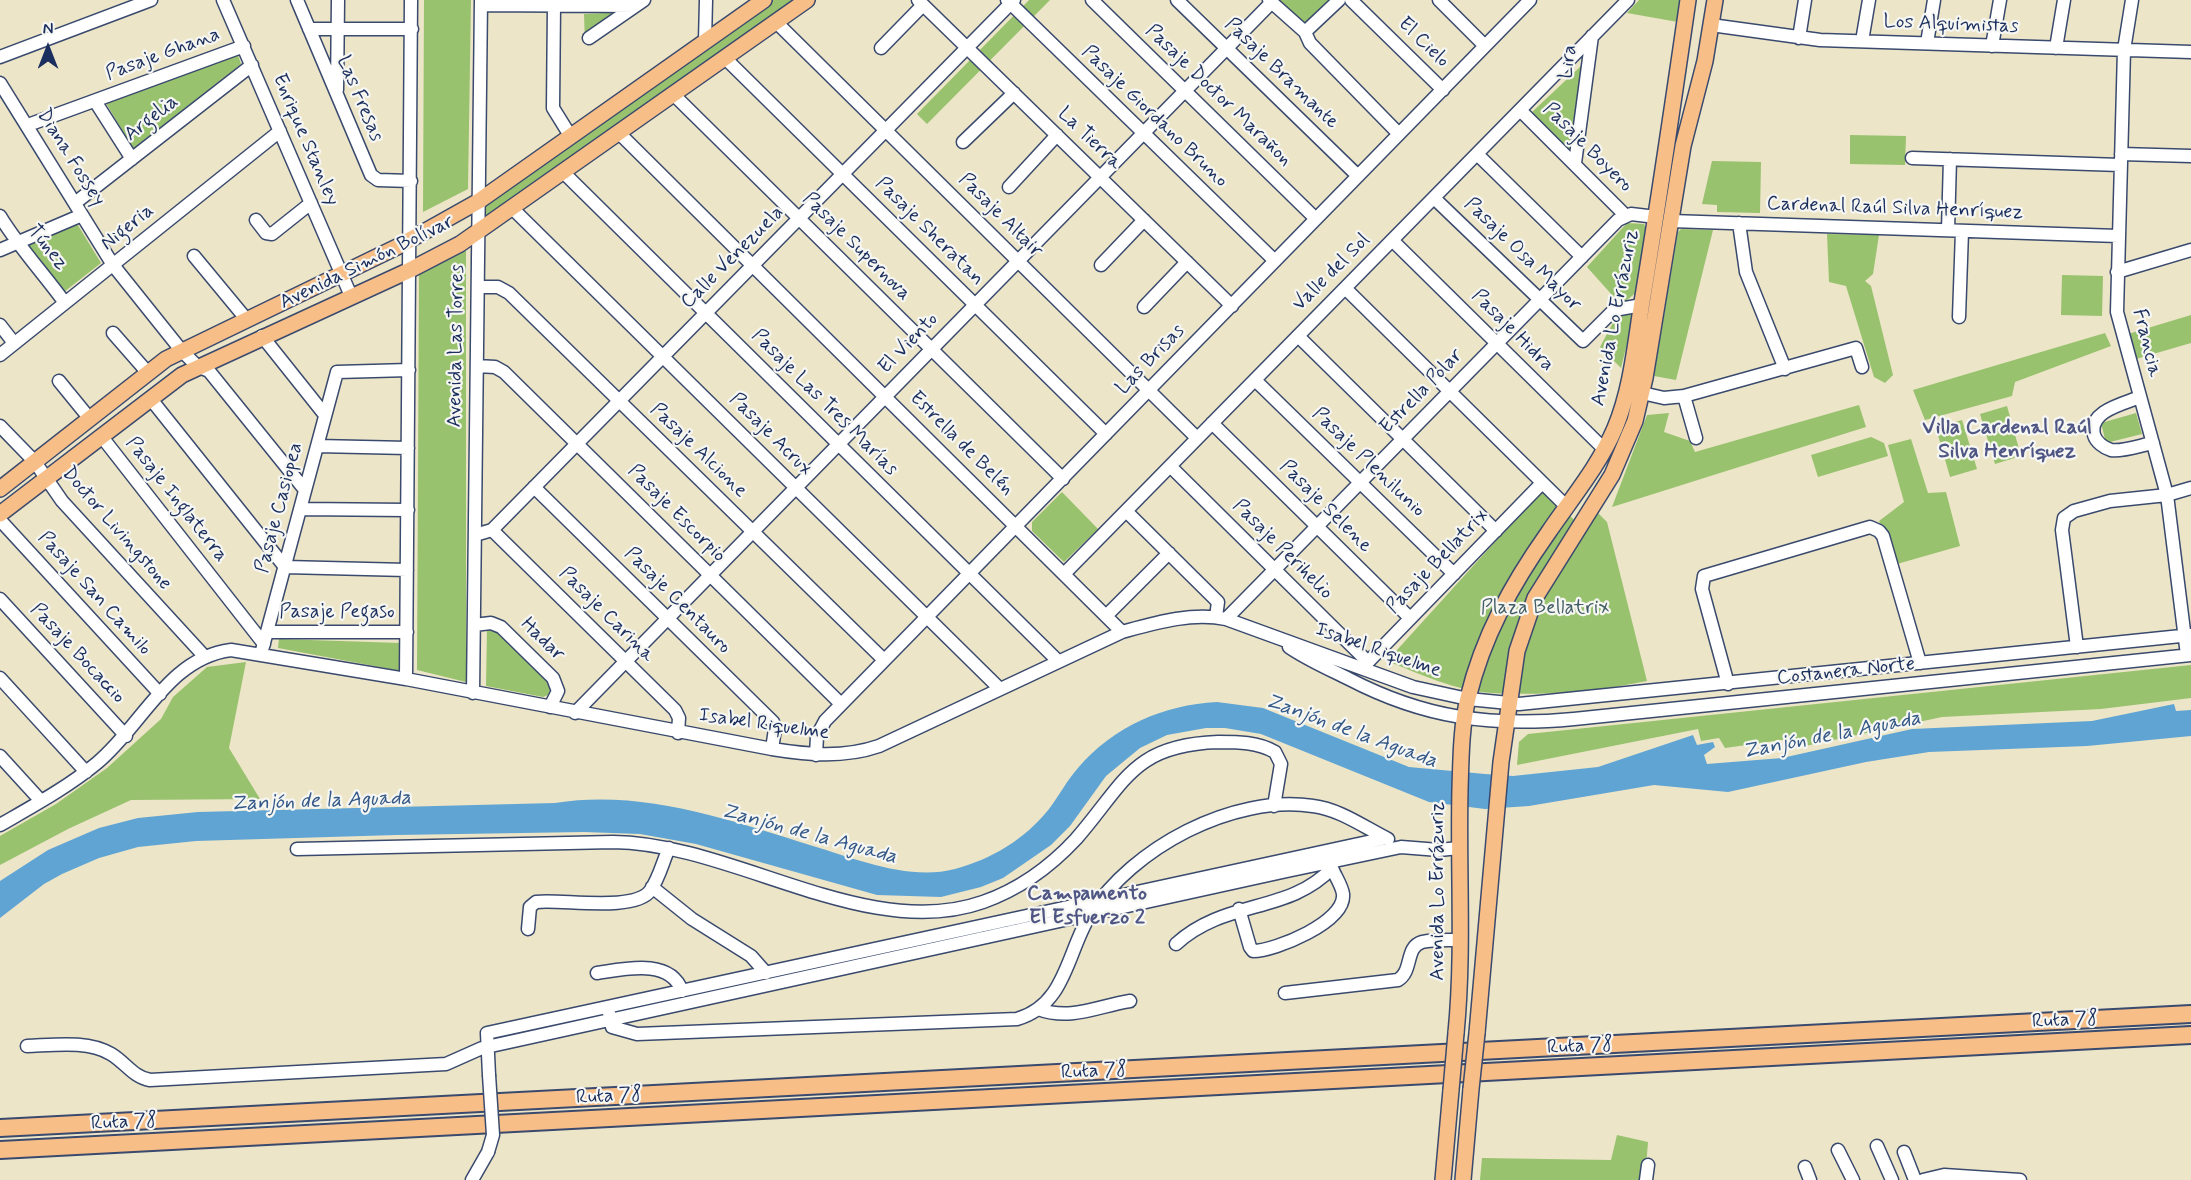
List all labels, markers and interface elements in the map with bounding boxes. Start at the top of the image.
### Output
street label: Los Alquimistas [1883,11,2019,39]
street label: Pasaje Bramante [1219,13,1343,135]
street label: El Cielo [1392,13,1454,73]
north arrow [18,18,78,78]
text: N [43,19,53,40]
street label: Pasaje Doctor Marañon [1140,20,1296,172]
street label: Pasaje Ghana [103,23,223,87]
street label: Pasaje Giordano Bruno [1076,41,1232,193]
street label: Lira [1555,43,1583,81]
street label: Las Fresas [330,52,388,146]
street label: Enrique Stanley [266,70,344,210]
street label: Argelia [120,91,184,147]
street label: Pasaje Boyero [1537,98,1637,198]
street label: La Tierra [1052,103,1126,175]
street label: Diana Fossey [31,105,109,211]
street label: Pasaje Altair [953,169,1047,263]
street label: Pasaje Sheratan [869,172,989,292]
street label: Pasaje Supernova [797,188,915,306]
street label: Pasaje Osa Mayor [1458,193,1586,317]
street label: Cardenal Raúl Silva Henríquez [1766,193,2024,225]
street label: Nigeria [97,199,159,257]
street label: Calle Venezuela [676,201,790,315]
street label: Avenida Simón Bolívar [276,210,458,316]
street label: Túnez [22,220,72,276]
street label: Avenida Lo Errázuriz [1587,228,1645,408]
street label: Valle del Sol [1288,229,1376,317]
street label: Avenida Las Torres [444,264,470,428]
street label: Pasaje Hidra [1466,285,1558,377]
street label: Francia [2126,307,2166,379]
street label: El Viento [874,308,944,380]
street label: Las Brisas [1112,320,1190,400]
street label: Pasaje Las Tres Marías [746,325,902,481]
street label: Estrella Polar [1375,344,1469,440]
street label: Estrella de Belén [904,387,1018,501]
street label: Pasaje Acrux [723,388,817,482]
street label: Pasaje Alcione [644,399,752,503]
street label: Pasaje Plenilunio [1306,403,1430,523]
district label: Villa Cardenal Raúl Silva Henríquez [1922,416,2092,466]
street label: Pasaje Inglaterra [120,433,232,567]
street label: Pasaje Casiopea [251,440,309,576]
street label: Pasaje Selene [1274,456,1376,558]
street label: Pasaje Escorpio [622,460,730,568]
street label: Doctor Livingstone [56,462,176,596]
street label: Pasaje Perihelio [1227,495,1337,605]
street label: Pasaje Bellatrix [1382,504,1494,620]
street label: Pasaje San Camilo [32,527,156,661]
street label: Pasaje Centauro [618,542,736,660]
street label: Pasaje Carina [553,562,659,668]
park label: Plaza Bellatrix [1481,597,1609,621]
street label: Pasaje Bocaccio [24,599,130,709]
street label: Pasaje Pegaso [279,601,395,625]
street label: Hadar [515,613,569,667]
street label: Isabel Riquelme [1312,618,1444,684]
street label: Costanera Norte [1776,653,1916,691]
water label: Zanjón de la Aguada [1262,689,1440,775]
street label: Isabel Riquelme [697,704,831,746]
water label: Zanjón de la Aguada [1741,706,1923,766]
water label: Zanjón de la Aguada [230,786,412,818]
water label: Zanjón de la Aguada [718,799,900,871]
street label: Avenida Lo Errázuriz [1427,801,1451,981]
district label: Campamento El Esfuerzo 2 [1027,882,1147,932]
street label: Ruta 78 [2031,1007,2099,1035]
street label: Ruta 78 [1546,1033,1614,1061]
street label: Ruta 78 [1060,1058,1128,1086]
street label: Ruta 78 [575,1083,643,1111]
street label: Ruta 78 [90,1109,158,1137]

